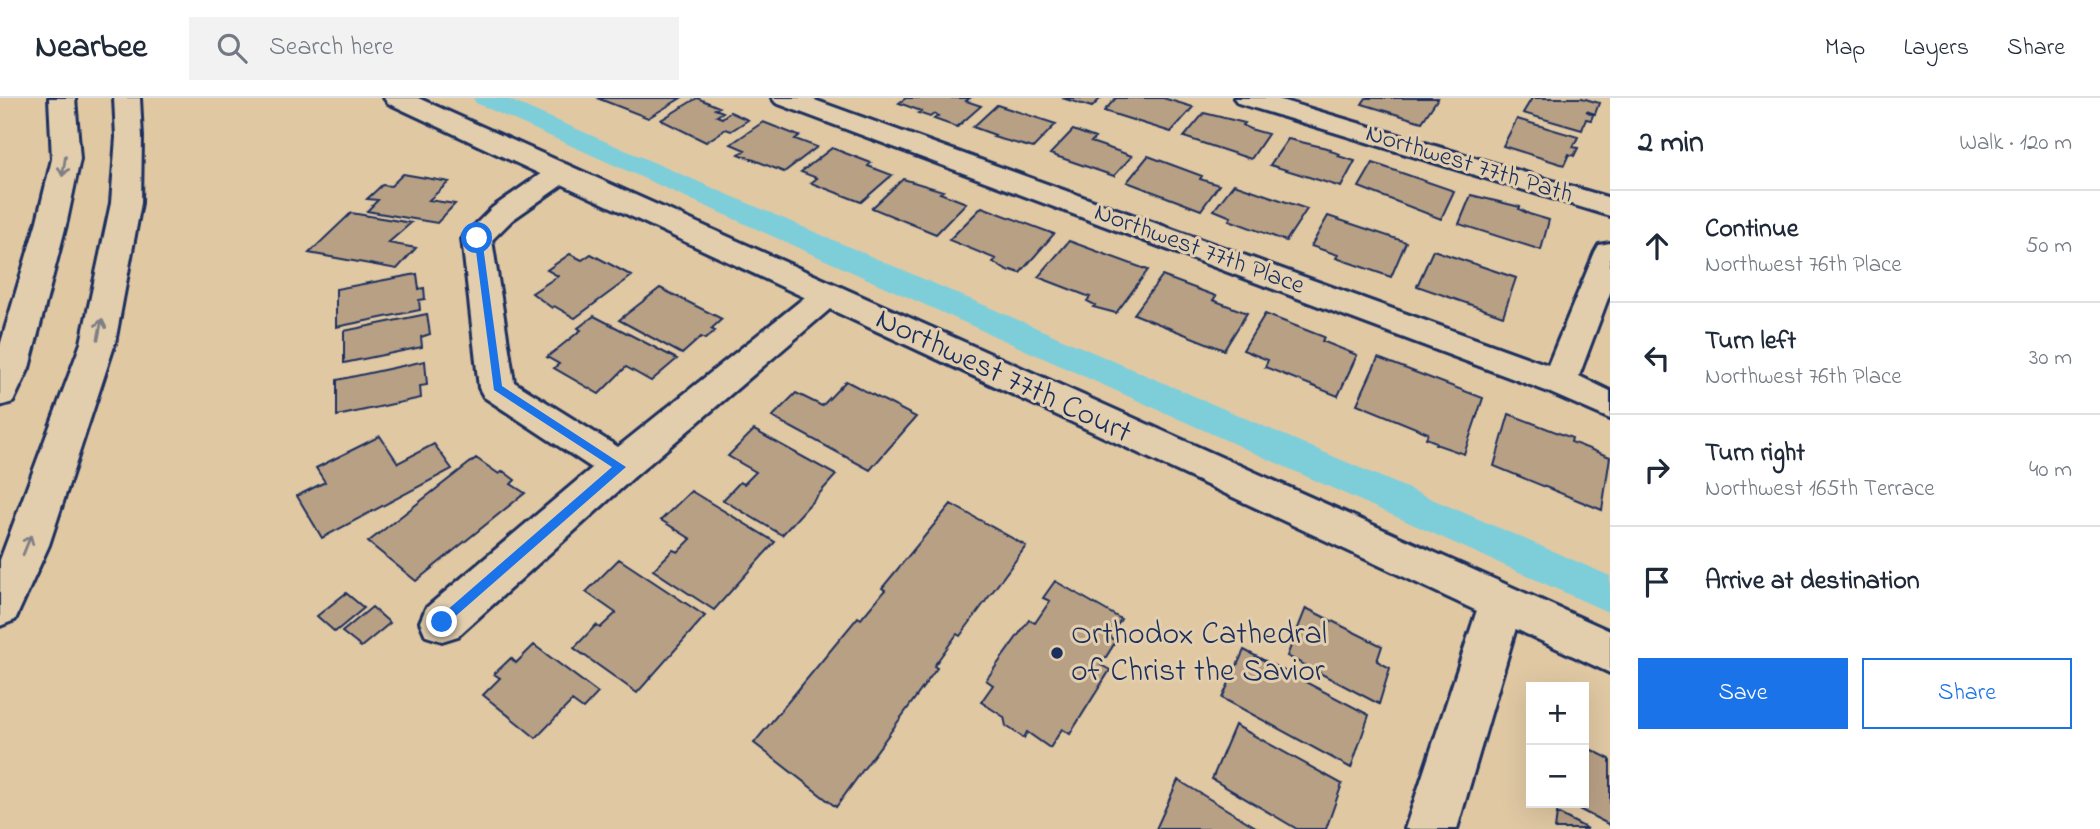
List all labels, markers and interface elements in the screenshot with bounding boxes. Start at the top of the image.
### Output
search box [189,17,679,80]
text: Nearbee [35,24,147,72]
icon: search [213,29,251,67]
text: Search here [269,29,394,67]
text: Map [1825,31,1865,66]
text: Layers [1903,31,1969,66]
text: Share [2007,31,2065,66]
street label: Northwest 77th Path [1361,115,1577,215]
text: 2 min [1638,122,1704,166]
text: Walk · 120 m [1959,127,2072,160]
one-way arrow [57,154,70,177]
street label: Northwest 77th Place [1088,194,1310,306]
text: Continue [1705,211,1798,249]
route start [461,222,492,253]
icon: ahead [1638,227,1676,265]
text: 50 m [2025,230,2072,263]
text: Northwest 76th Place [1705,249,1902,282]
street label: Northwest 77th Court [867,297,1139,457]
one-way arrow [94,318,108,341]
text: Turn left [1705,323,1796,361]
icon: left [1638,339,1676,377]
text: 30 m [2029,342,2072,375]
text: Northwest 76th Place [1705,361,1902,394]
text: Turn right [1705,435,1805,473]
icon: right [1638,451,1676,489]
text: 40 m [2029,454,2072,487]
text: Northwest 165th Terrace [1705,473,1935,506]
one-way arrow [22,534,35,556]
icon: arrive [1638,563,1676,601]
text: Arrive at destination [1705,563,1920,601]
route end [426,606,457,637]
place label: Orthodox Cathedral of Christ the Savior [1071,612,1327,696]
marker: Orthodox Cathedral of Christ the Savior [1049,645,1065,661]
button: Save [1638,658,1848,729]
button: Share [1862,658,2072,729]
map controls [1526,682,1589,808]
button: + [1526,682,1589,745]
button: − [1526,745,1589,808]

